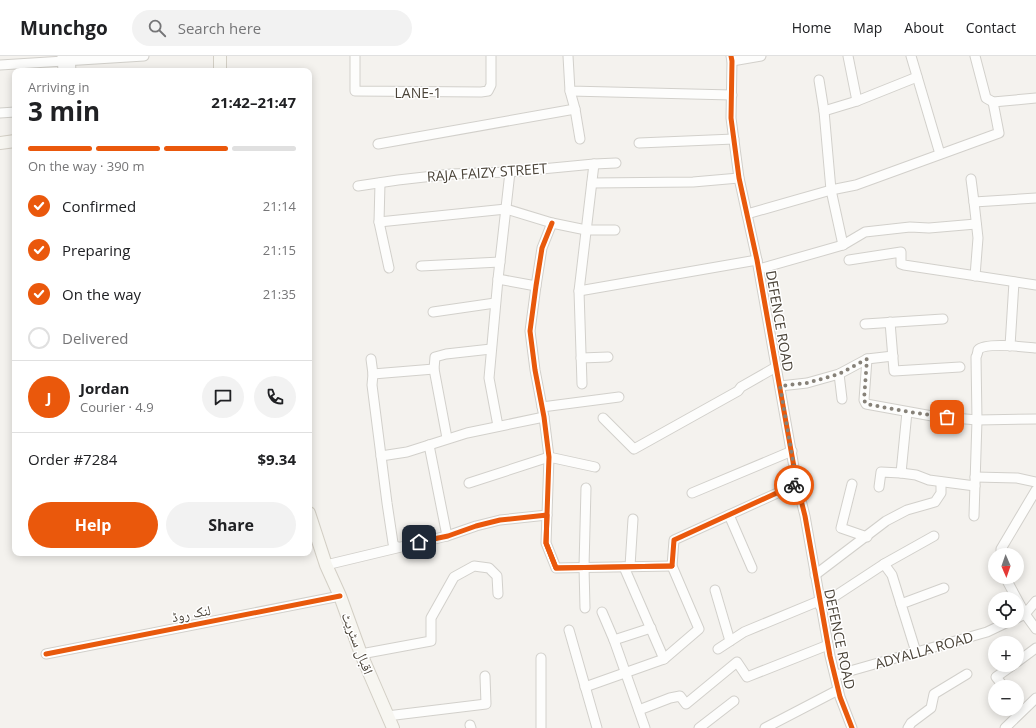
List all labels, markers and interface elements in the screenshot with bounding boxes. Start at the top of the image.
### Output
search box [132,10,412,46]
text: Munchgo [20,15,108,41]
icon: search [146,17,168,39]
text: Search here [178,18,261,38]
text: Home [792,18,831,37]
text: Map [853,18,882,37]
text: About [904,18,944,37]
text: Contact [966,18,1016,37]
text: Arriving in [28,78,90,96]
street label: LANE-1 [395,83,442,102]
text: 21:42–21:47 [211,92,296,112]
text: 3 min [28,93,100,129]
text: On the way · 390 m [28,157,144,175]
street label: RAJA FAIZY STREET [426,158,548,186]
icon: check [28,195,50,217]
text: Confirmed [62,196,136,216]
text: 21:14 [263,197,296,215]
icon: check [28,239,50,261]
text: Preparing [62,240,130,260]
text: 21:15 [263,241,296,259]
street label: DEFENCE ROAD [762,269,798,373]
icon: check [28,283,50,305]
text: On the way [62,284,141,304]
text: 21:35 [263,285,296,303]
text: Delivered [62,328,129,348]
button: chat [202,376,244,418]
button: phone [254,376,296,418]
text: Jordan [80,378,129,398]
text: J [47,387,51,407]
text: Courier · 4.9 [80,398,154,416]
pin [930,400,964,434]
icon: bag [936,406,958,428]
text: Order #7284 [28,449,117,469]
text: $9.34 [257,449,296,469]
courier [774,465,814,505]
icon: bike [783,474,805,496]
button: Help [28,502,158,548]
button: Share [166,502,296,548]
pin [402,525,436,559]
icon: home [408,531,430,553]
north arrow [988,548,1024,584]
map controls [988,548,1024,716]
street label: DEFENCE ROAD [820,587,860,691]
button: locate [988,592,1024,628]
street label: لنک روڈ [170,600,212,626]
street label: اقبال سٹریٹ [337,609,379,677]
street label: ADYALLA ROAD [873,627,975,673]
button: + [988,636,1024,672]
button: − [988,680,1024,716]

